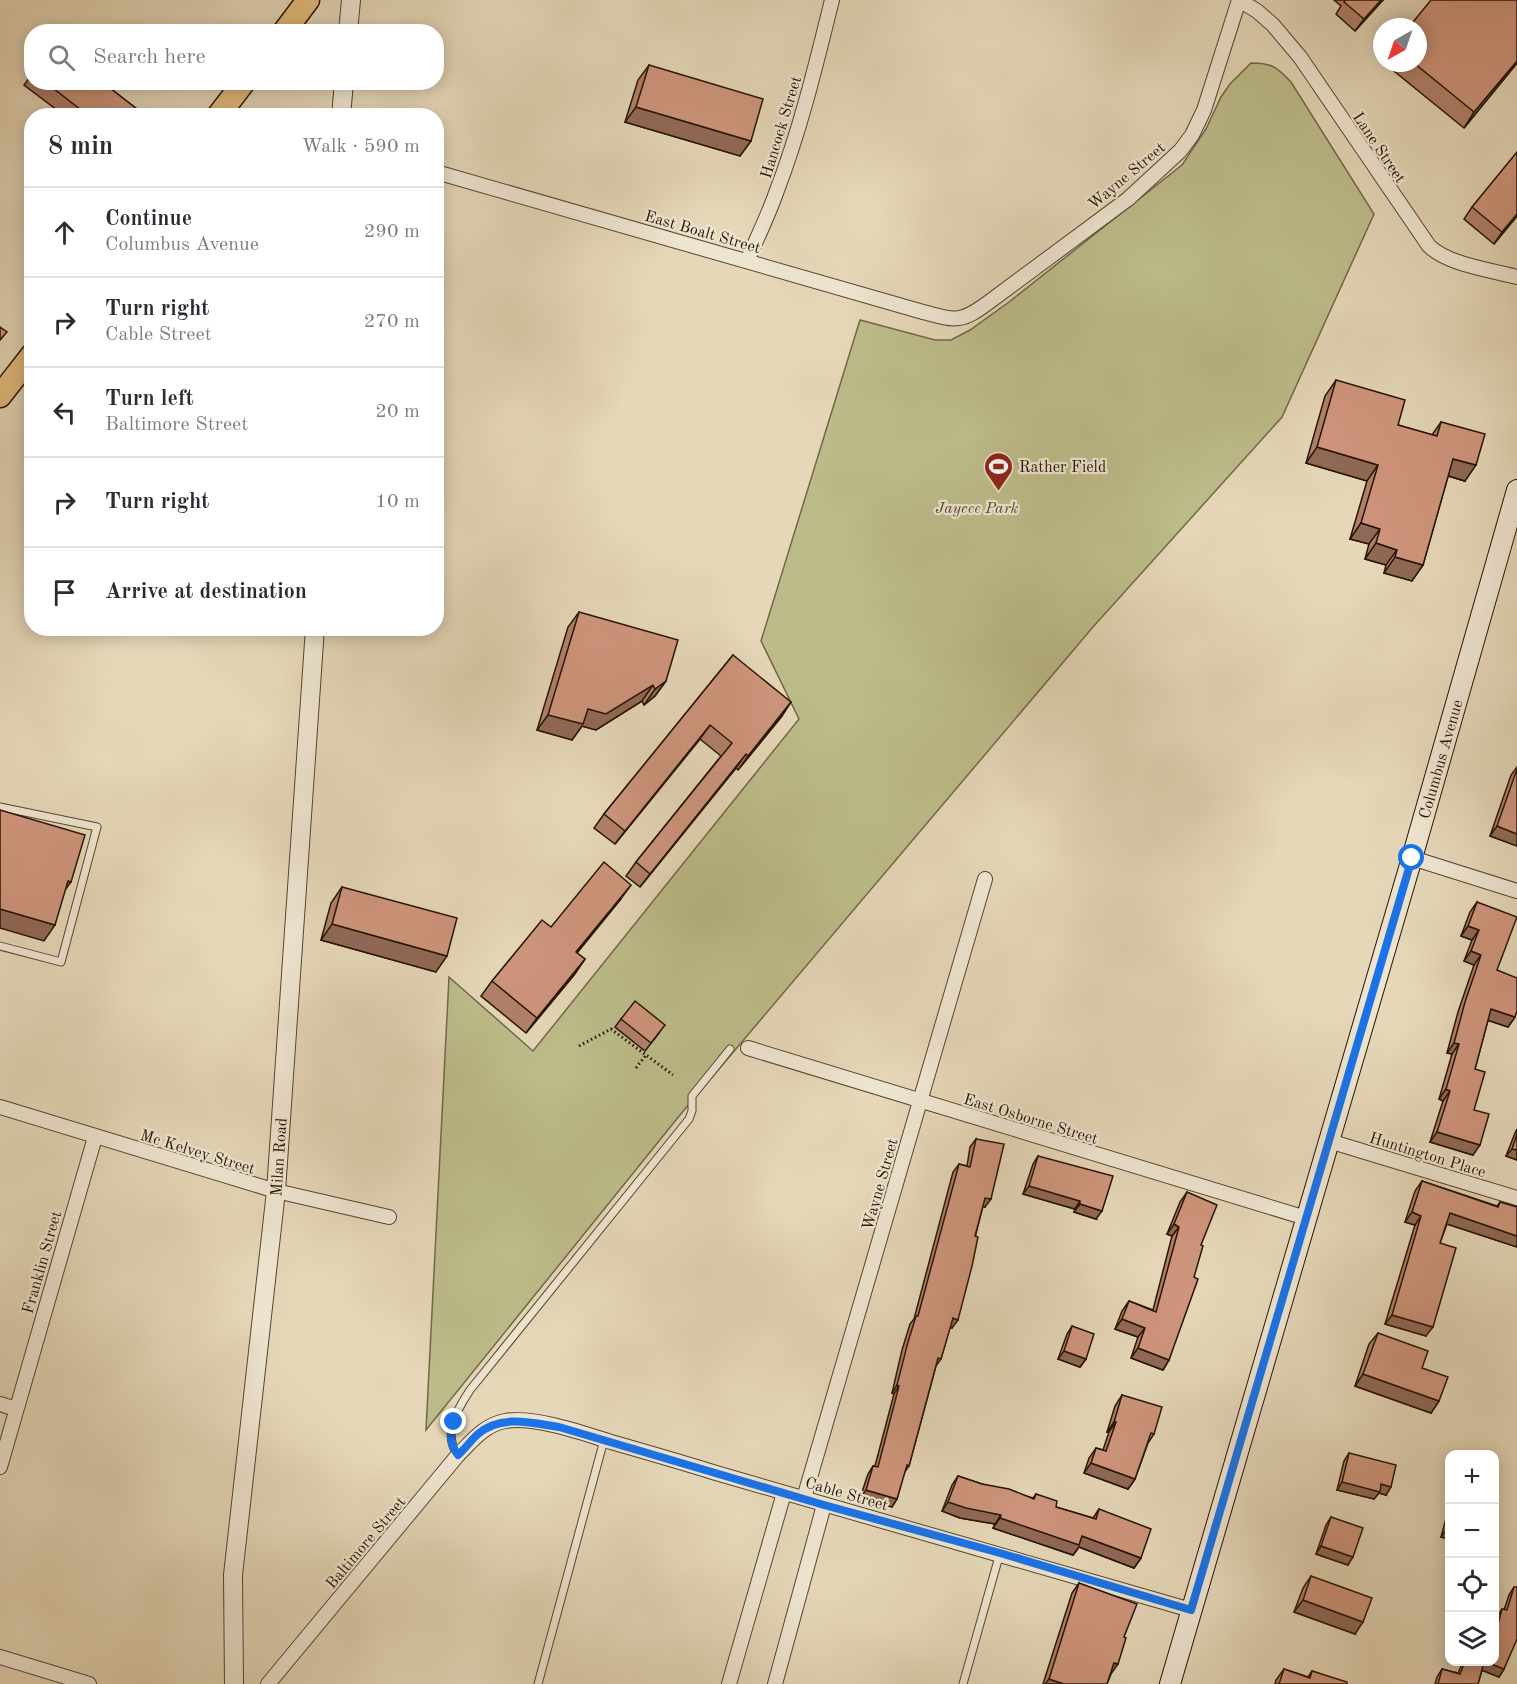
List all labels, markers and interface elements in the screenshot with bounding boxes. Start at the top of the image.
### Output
north arrow [1373,18,1427,72]
search box [24,24,444,90]
icon: search [45,41,78,74]
text: Search here [93,46,206,68]
street label: Hancock Street [759,74,805,181]
street label: Lane Street [1349,110,1408,187]
text: 8 min [48,134,113,160]
text: Walk · 590 m [301,137,420,157]
street label: Wayne Street [1086,140,1169,213]
text: Continue [105,208,192,230]
street label: East Boalt Street [643,209,763,257]
icon: ahead [48,216,81,249]
text: 290 m [364,222,420,242]
text: Columbus Avenue [105,235,259,255]
text: Turn right [105,298,209,320]
icon: right [48,306,81,339]
text: 270 m [364,312,420,332]
text: Cable Street [105,325,212,345]
text: Turn left [105,388,194,410]
icon: left [48,396,81,429]
text: 20 m [375,402,420,422]
text: Baltimore Street [105,415,248,435]
sports icon: Rather Field [982,450,1014,492]
place label: Rather Field [1019,460,1106,476]
icon: right [48,486,81,519]
text: Turn right [105,491,209,513]
text: 10 m [375,492,420,512]
park label: Jaycee Park [936,501,1019,517]
icon: arrive [48,576,81,609]
text: Arrive at destination [105,581,307,603]
street label: Columbus Avenue [1417,698,1467,821]
route start [1398,844,1424,870]
street label: East Osborne Street [961,1092,1100,1148]
street label: Milan Road [269,1117,291,1197]
street label: Mc Kelvey Street [138,1128,257,1178]
street label: Huntington Place [1367,1131,1488,1181]
street label: Wayne Street [860,1136,902,1232]
street label: Franklin Street [21,1209,65,1316]
route end [440,1408,466,1434]
map controls [1445,1450,1499,1666]
button: + [1445,1450,1499,1504]
street label: Cable Street [803,1475,890,1514]
street label: Baltimore Street [324,1494,410,1592]
button: − [1445,1504,1499,1558]
button: locate [1445,1558,1499,1612]
button: layers [1445,1612,1499,1666]

